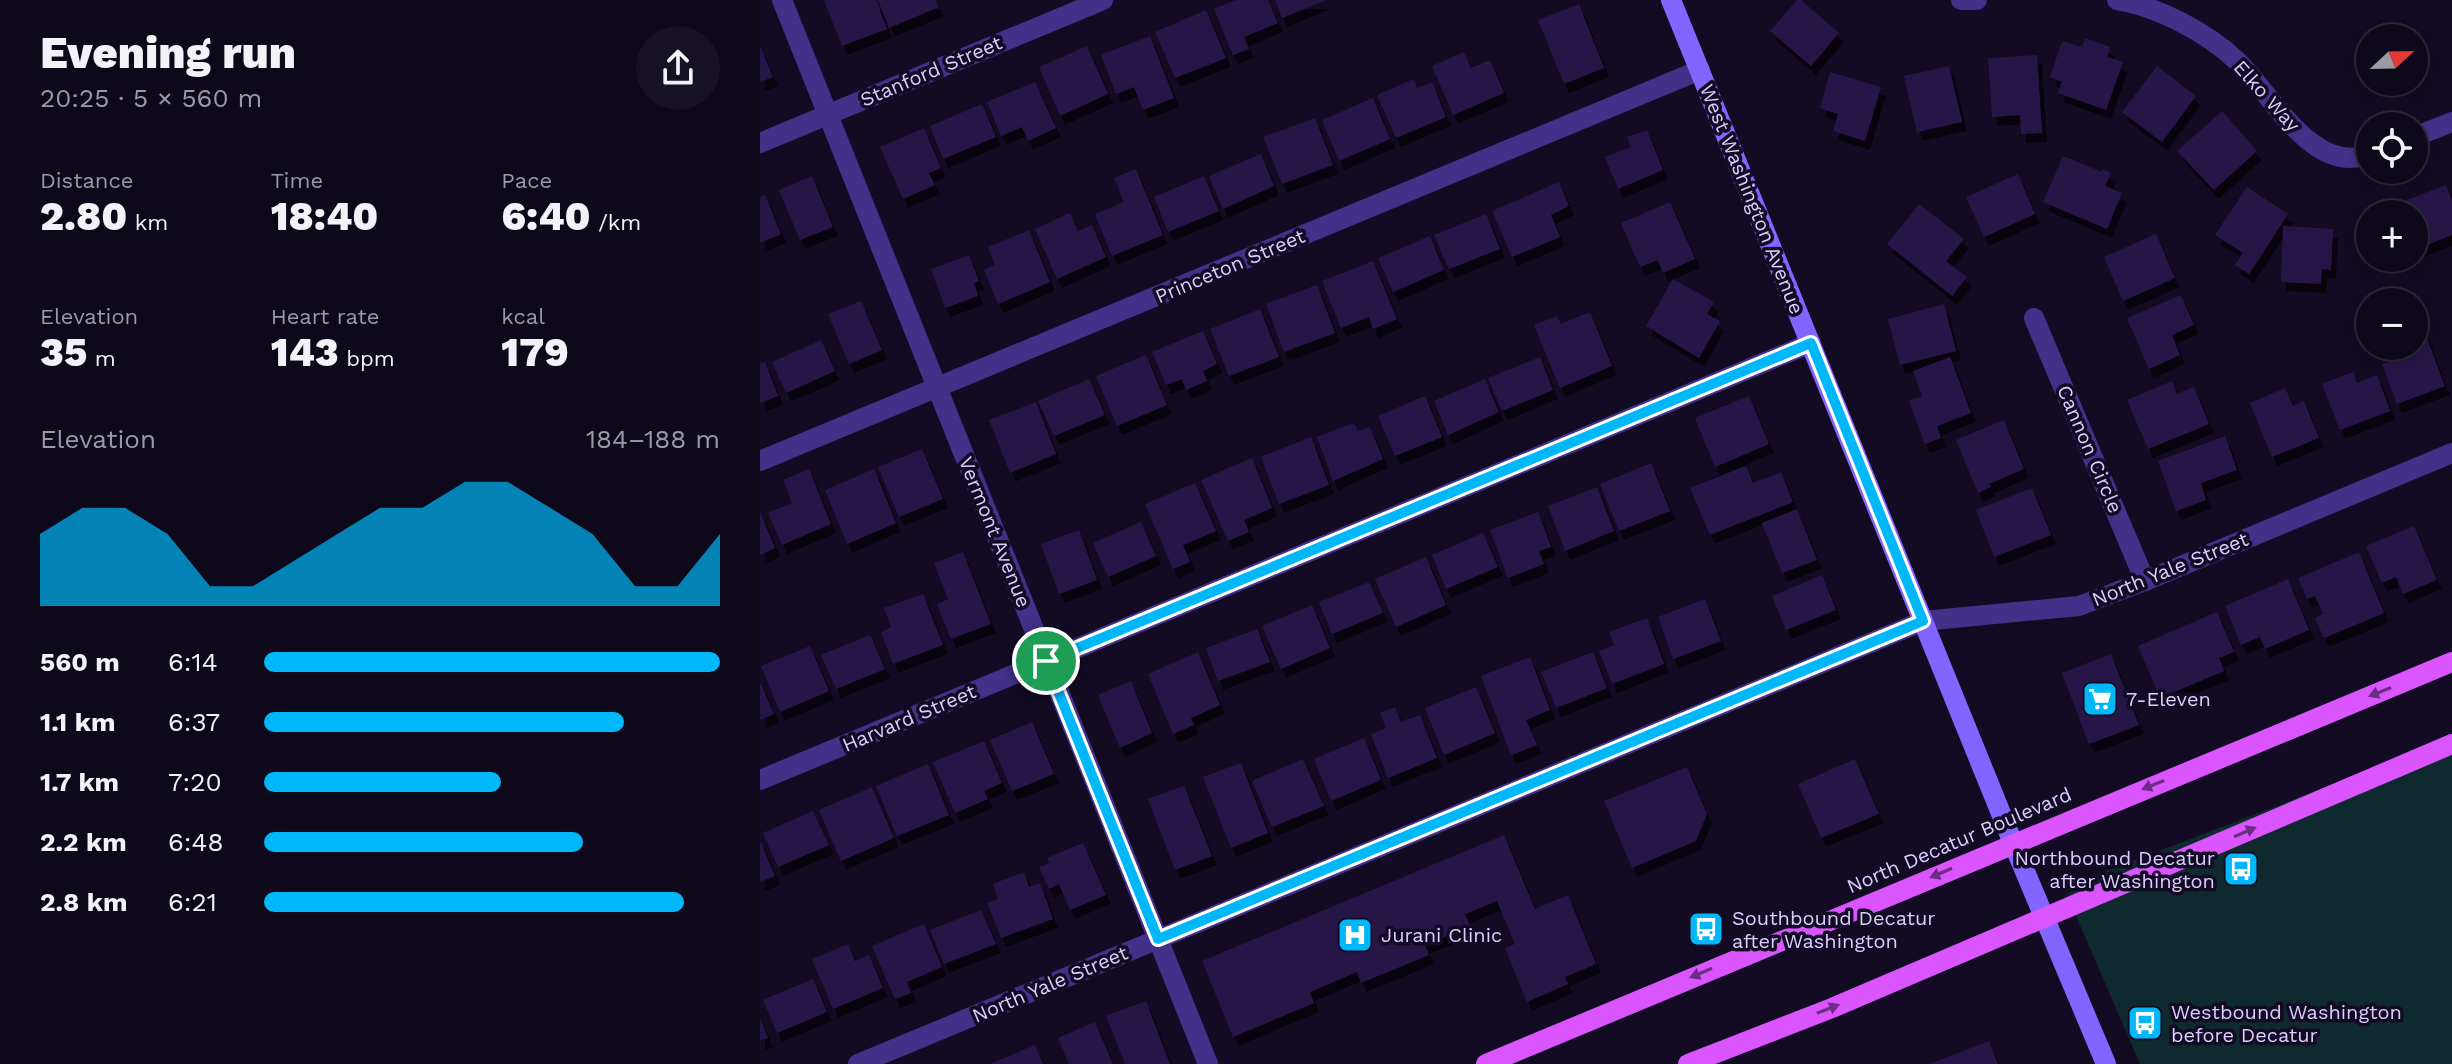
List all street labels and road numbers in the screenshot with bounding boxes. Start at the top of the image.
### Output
street label: Stanford Street [856,30,1006,112]
street label: Elko Way [2229,55,2306,137]
street label: West Washington Avenue [1695,81,1809,317]
street label: Princeton Street [1152,223,1309,308]
street label: Cannon Circle [2052,381,2128,517]
street label: Vermont Avenue [954,453,1036,611]
street label: North Yale Street [2088,526,2252,611]
street label: Harvard Street [839,679,980,757]
street label: North Decatur Boulevard [1843,782,2075,898]
street label: North Yale Street [969,940,1132,1028]

